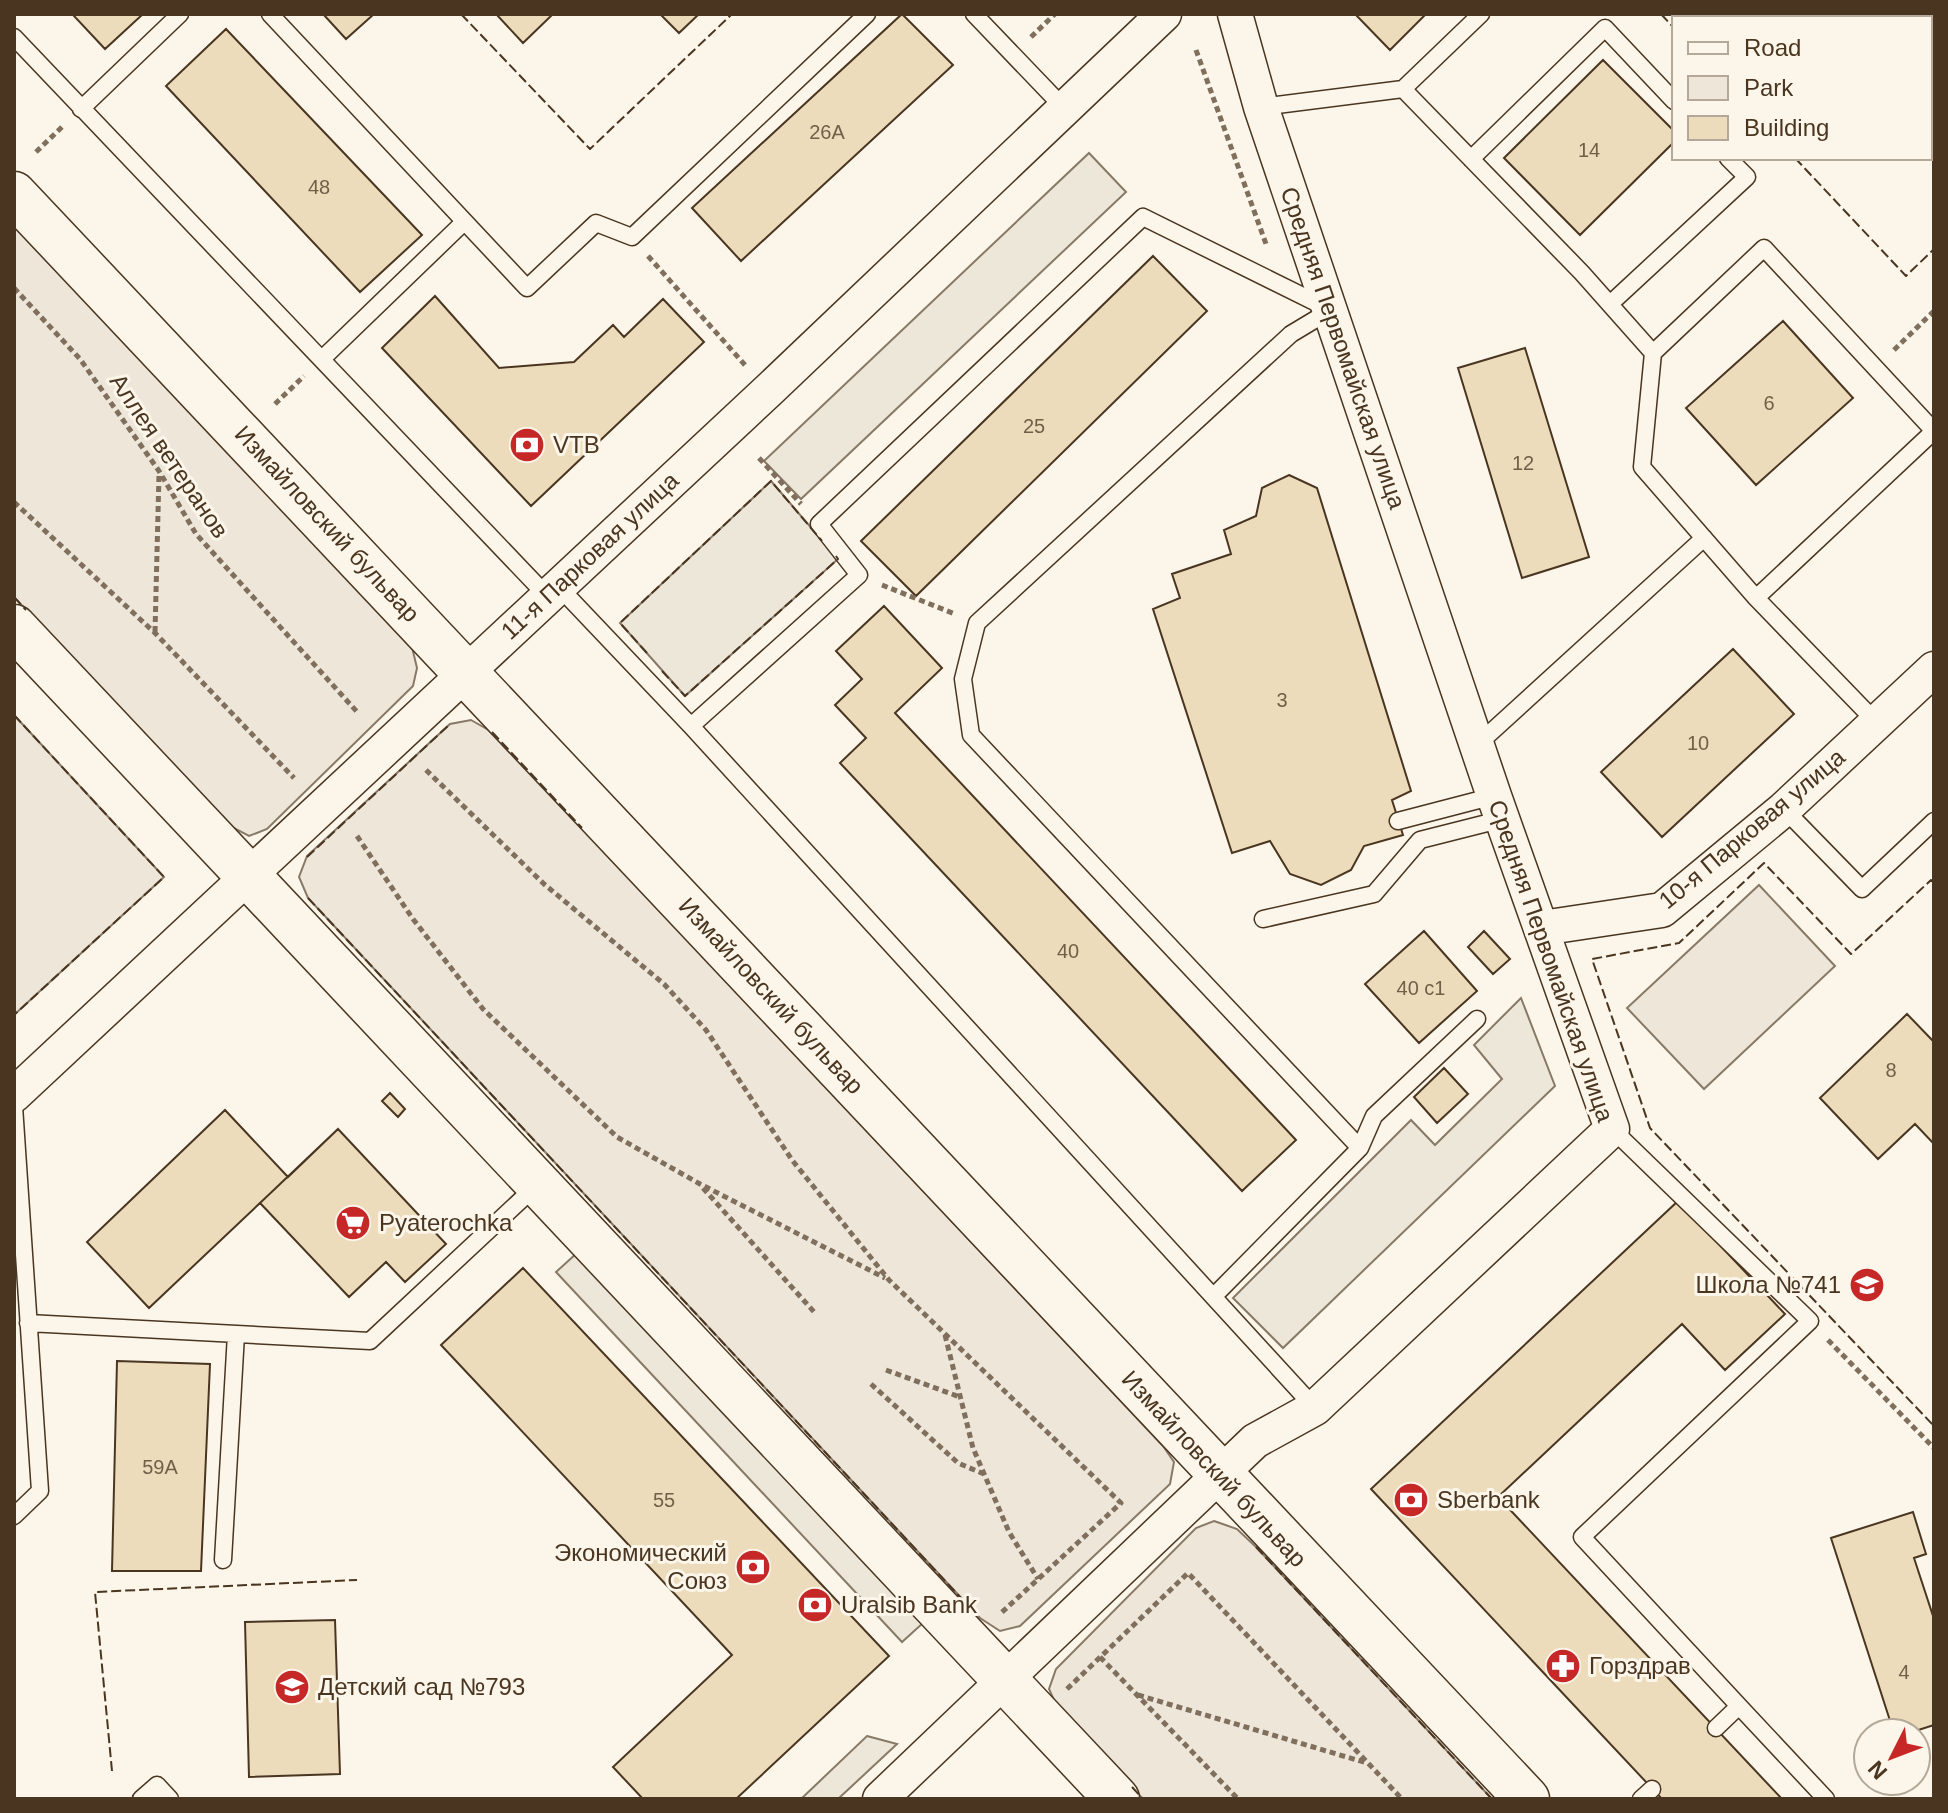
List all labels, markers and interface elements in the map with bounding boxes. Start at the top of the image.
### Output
legend [1672,16,1932,160]
text: Road [1744,34,1801,61]
text: Park [1744,74,1794,101]
text: Building [1744,114,1829,141]
house number: 26А [809,121,845,143]
house number: 14 [1578,139,1600,161]
house number: 48 [308,176,330,198]
street label: Средняя Первомайская улица [1276,183,1412,513]
street label: Аллея ветеранов [104,369,234,543]
house number: 6 [1763,392,1775,414]
house number: 25 [1023,415,1045,437]
street label: Измайловский бульвар [230,420,425,627]
bank icon: VTB [508,426,546,464]
place label: VTB [553,431,600,458]
house number: 12 [1512,452,1534,474]
street label: 11-я Парковая улица [496,466,684,645]
house number: 3 [1276,689,1288,711]
house number: 10 [1687,732,1709,754]
street label: 10-я Парковая улица [1653,743,1850,914]
street label: Средняя Первомайская улица [1484,796,1620,1126]
street label: Измайловский бульвар [674,892,869,1099]
house number: 40 [1057,940,1079,962]
house number: 40 с1 [1397,977,1445,999]
house number: 8 [1885,1059,1897,1081]
supermarket icon: Pyaterochka [334,1204,372,1242]
place label: Pyaterochka [379,1209,513,1236]
school or university icon: Школа №741 [1848,1266,1886,1304]
place label: Школа №741 [1696,1271,1841,1298]
street label: Измайловский бульвар [1117,1365,1312,1572]
house number: 59А [142,1456,178,1478]
bank icon: Sberbank [1392,1481,1430,1519]
place label: Sberbank [1437,1486,1541,1513]
house number: 55 [653,1489,675,1511]
place label: Экономический Союз [554,1539,727,1594]
bank icon: Экономический Союз [734,1548,772,1586]
bank icon: Uralsib Bank [796,1586,834,1624]
place label: Uralsib Bank [841,1591,978,1618]
pharmacy icon: Горздрав [1544,1647,1582,1685]
place label: Горздрав [1589,1652,1691,1679]
house number: 4 [1898,1661,1910,1683]
school or university icon: Детский сад №793 [273,1668,311,1706]
place label: Детский сад №793 [318,1673,525,1700]
north arrow [1852,1717,1932,1797]
text: N [1863,1756,1892,1784]

